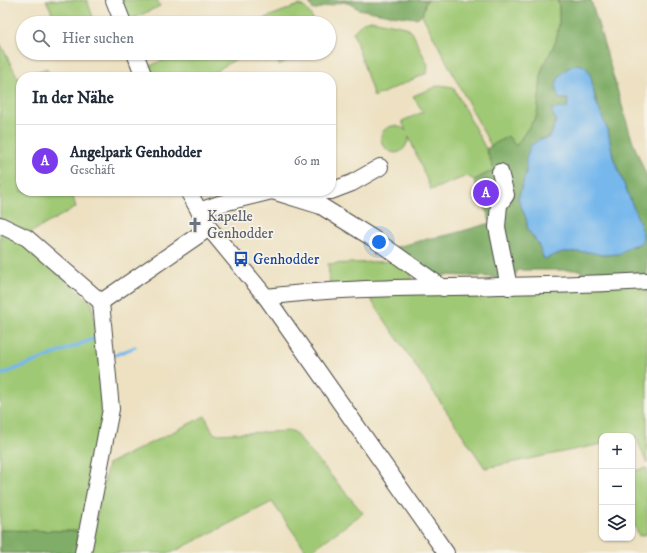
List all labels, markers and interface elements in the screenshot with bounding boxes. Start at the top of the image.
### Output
search box [16,16,336,60]
icon: search [30,27,52,49]
text: Hier suchen [62,29,134,48]
text: In der Nähe [32,87,114,109]
text: Angelpark Genhodder [70,143,202,162]
text: A [41,153,49,169]
text: 60 m [294,153,320,169]
text: Geschäft [70,162,115,178]
pin: A [473,178,499,208]
place label: Kapelle Genhodder [207,207,274,243]
church icon: Kapelle Genhodder [186,216,204,234]
your location [369,232,389,252]
bus stop icon: Genhodder [232,250,250,268]
place label: Genhodder [253,250,320,269]
map controls [599,433,635,541]
button: + [599,433,635,469]
button: − [599,469,635,505]
button: layers [599,505,635,541]

